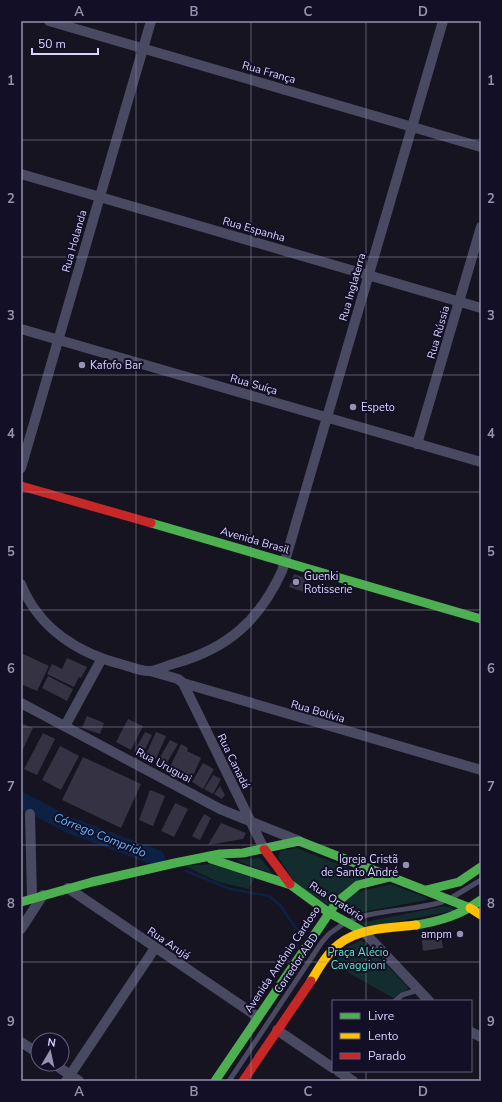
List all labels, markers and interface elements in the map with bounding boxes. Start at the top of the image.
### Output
text: A [74,3,84,21]
text: B [190,3,199,21]
text: C [304,3,313,21]
text: D [418,3,428,21]
scale bar [32,30,98,56]
text: 50 m [38,36,66,52]
street label: Rua França [240,58,297,87]
text: 1 [7,72,15,90]
text: 1 [487,72,495,90]
text: 2 [7,190,15,208]
text: 2 [487,190,495,208]
street label: Rua Holanda [58,208,91,274]
street label: Rua Espanha [221,213,287,246]
street label: Rua Inglaterra [336,251,369,323]
street label: Rua Rússia [424,304,453,360]
text: 3 [7,307,15,325]
text: 3 [487,307,495,325]
place label: Kafofo Bar [90,358,142,373]
marker: Kafofo Bar [77,360,87,370]
street label: Rua Suíça [228,371,279,398]
place label: Espeto [361,400,395,415]
marker: Espeto [348,402,358,412]
text: 4 [7,425,15,443]
text: 4 [487,425,495,443]
street label: Avenida Brasil [219,523,292,558]
text: 5 [7,543,15,561]
text: 5 [487,543,495,561]
place label: Guenki Rotisserie [304,569,353,597]
marker: Guenki Rotisserie [291,577,301,587]
text: 6 [7,660,15,678]
text: 6 [487,660,495,678]
street label: Rua Bolívia [289,697,347,726]
street label: Rua Canadá [214,731,253,791]
street label: Rua Uruguai [133,744,194,786]
text: 7 [7,778,15,796]
text: 7 [487,778,495,796]
water label: Córrego Comprido [51,809,149,861]
place label: Igreja Cristã de Santo André [321,852,398,880]
marker: Igreja Cristã de Santo André [401,860,411,870]
street label: Rua Oratório [306,878,367,925]
text: 8 [7,895,15,913]
text: 8 [487,895,495,913]
street label: Avenida Antônio Cardoso [241,903,324,1016]
street label: Rua Arujá [144,924,193,963]
place label: ampm [421,927,452,942]
marker: ampm [455,929,465,939]
street label: Corredor ABD [271,930,322,996]
park label: Praça Alécio Cavaggioni [327,945,389,973]
legend [332,1000,472,1072]
text: Livre [368,1008,394,1024]
text: 9 [7,1013,15,1031]
text: 9 [487,1013,495,1031]
text: Lento [368,1028,399,1044]
north arrow [30,1032,70,1072]
text: N [46,1035,57,1051]
text: Parado [368,1048,406,1064]
text: A [74,1083,84,1101]
text: B [190,1083,199,1101]
text: C [304,1083,313,1101]
text: D [418,1083,428,1101]

